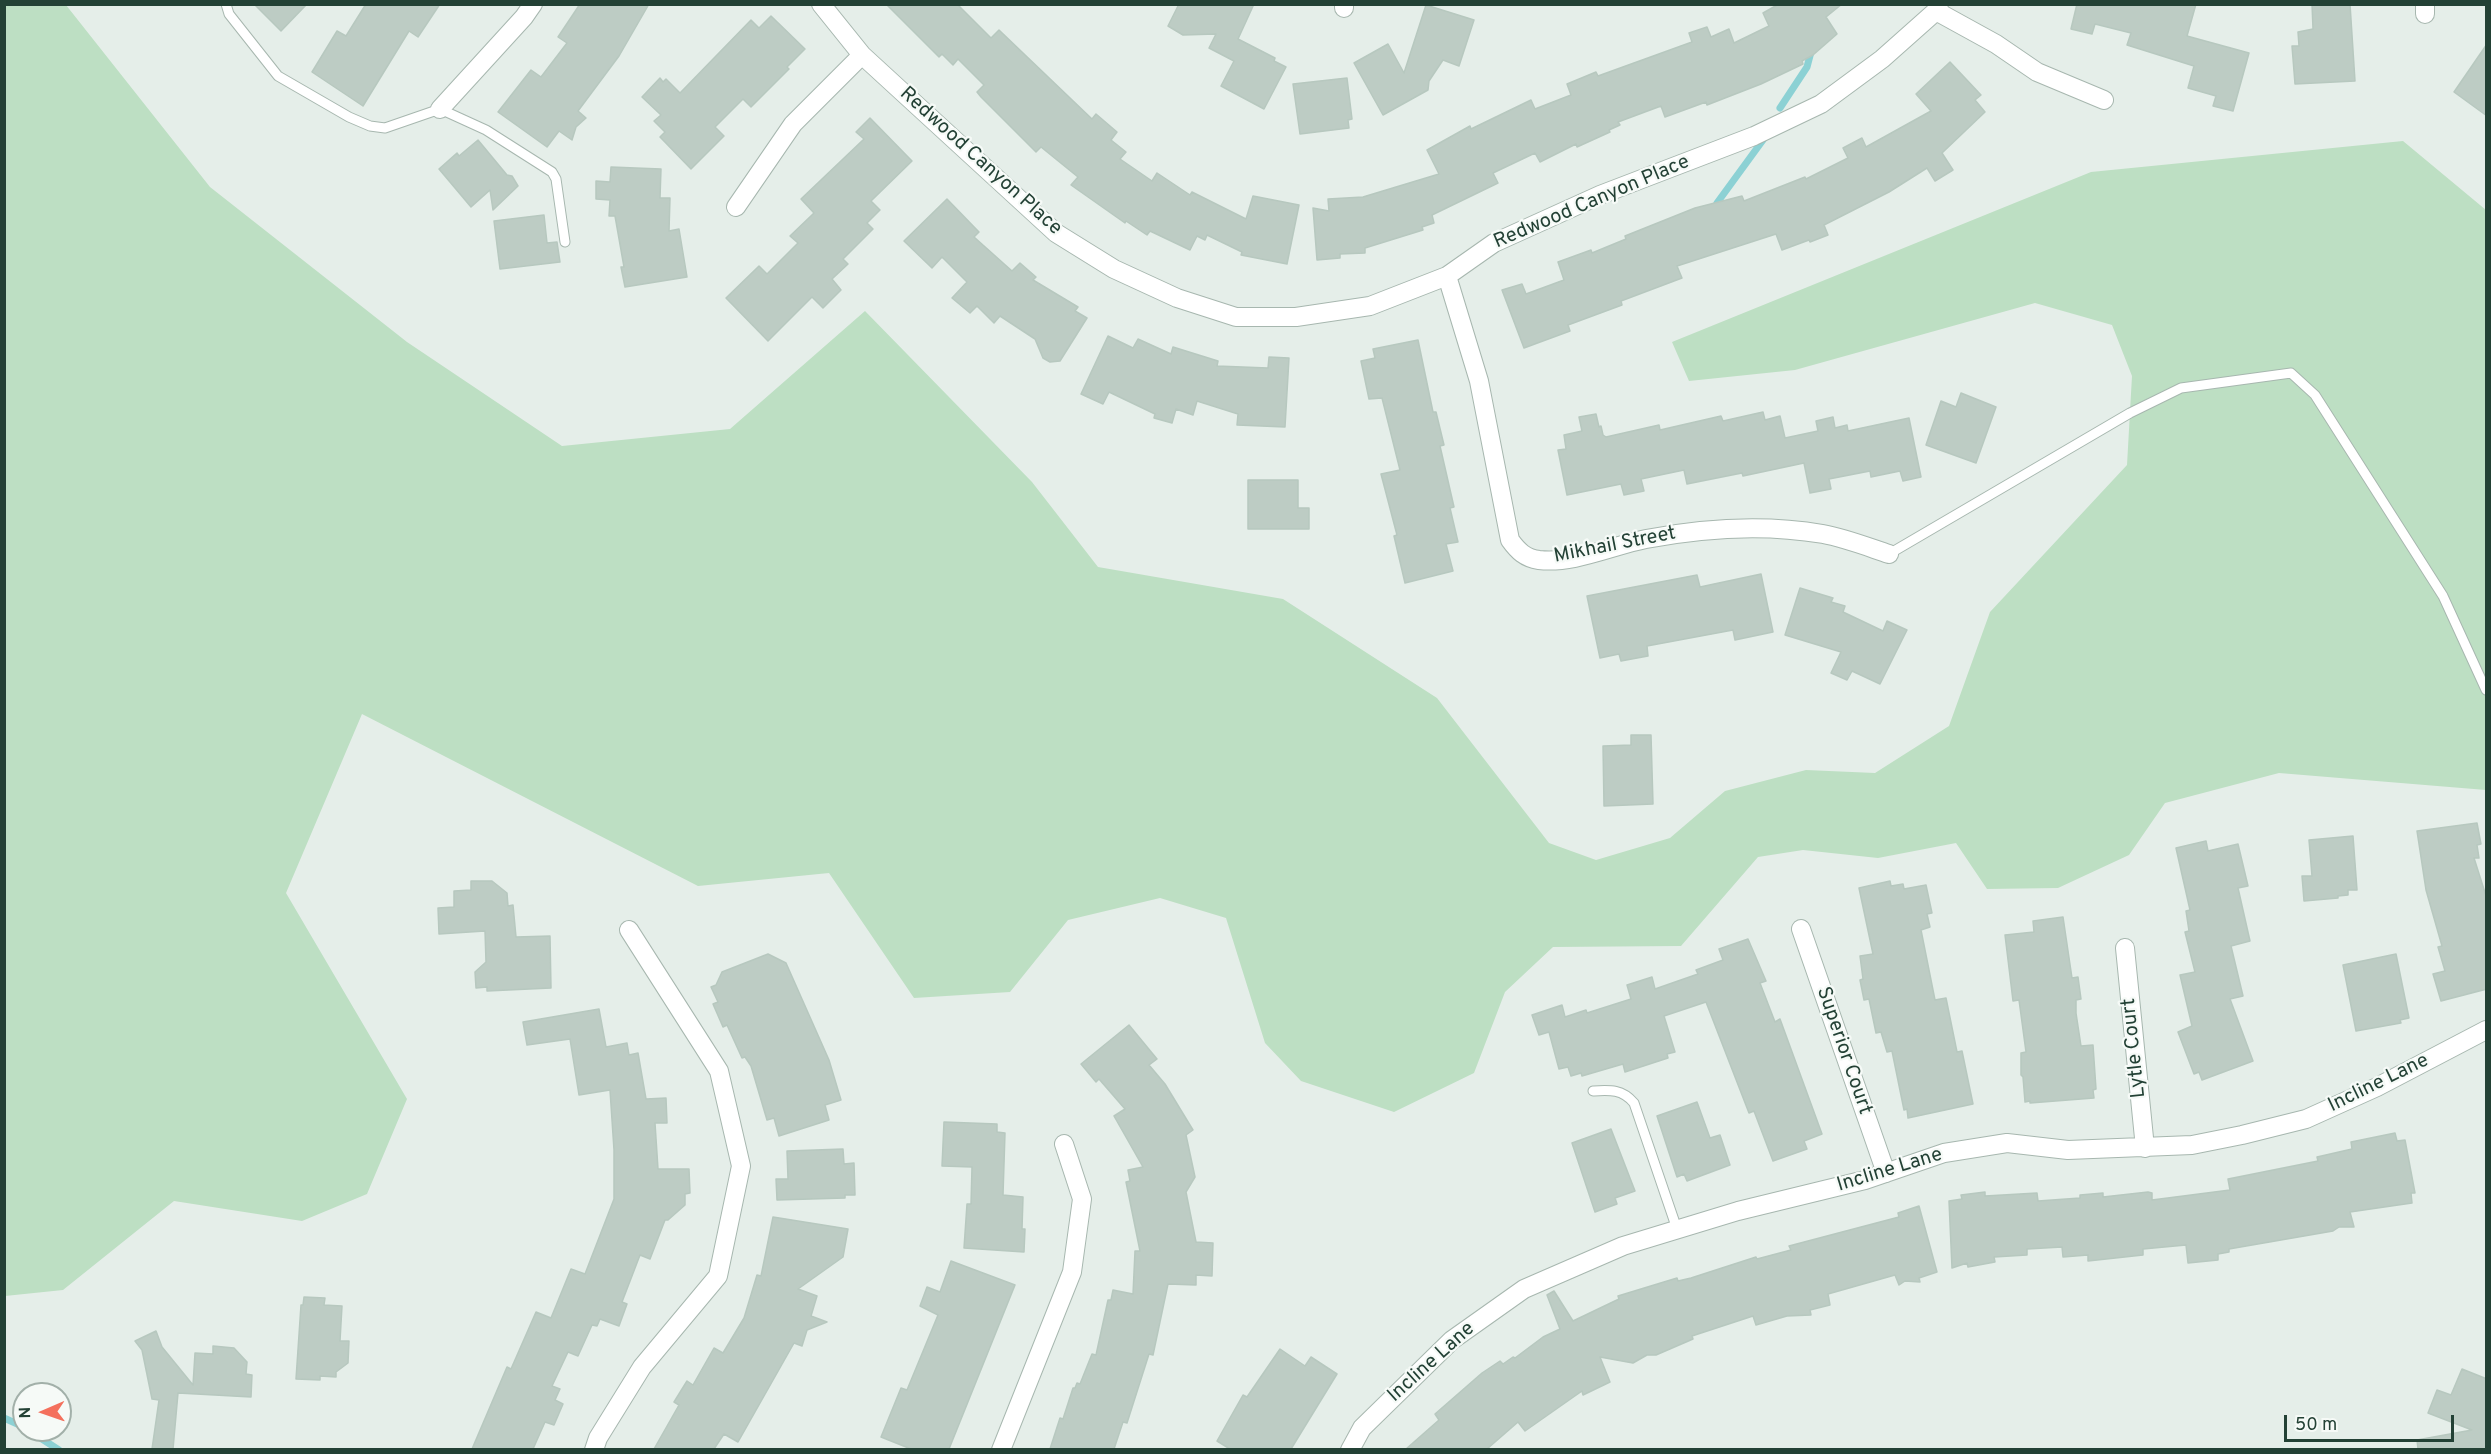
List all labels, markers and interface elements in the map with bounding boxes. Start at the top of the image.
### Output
street label: Redwood Canyon Place [894,83,1066,241]
street label: Redwood Canyon Place [1491,151,1693,255]
street label: Mikhail Street [1552,522,1678,570]
street label: Superior Court [1810,984,1876,1118]
street label: Lytle Court [2118,997,2152,1099]
street label: Incline Lane [2325,1049,2433,1119]
street label: Incline Lane [1834,1144,1946,1198]
street label: Incline Lane [1384,1318,1480,1408]
north arrow [12,1382,72,1442]
scale bar [2287,1403,2456,1441]
text: N [16,1406,36,1419]
text: 50 m [2295,1414,2337,1437]

